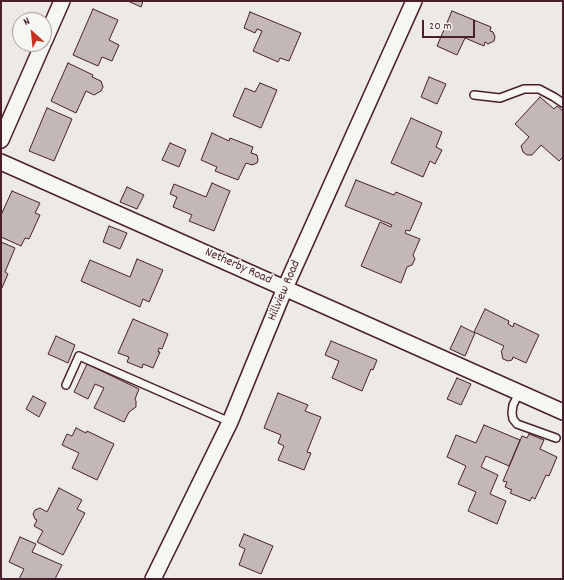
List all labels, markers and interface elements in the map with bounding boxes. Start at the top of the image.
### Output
north arrow [12,12,52,52]
scale bar [424,12,477,38]
text: N [21,14,33,31]
text: 20 m [429,18,452,35]
street label: Netherby Road [202,245,274,289]
street label: Hillview Road [265,258,305,324]

